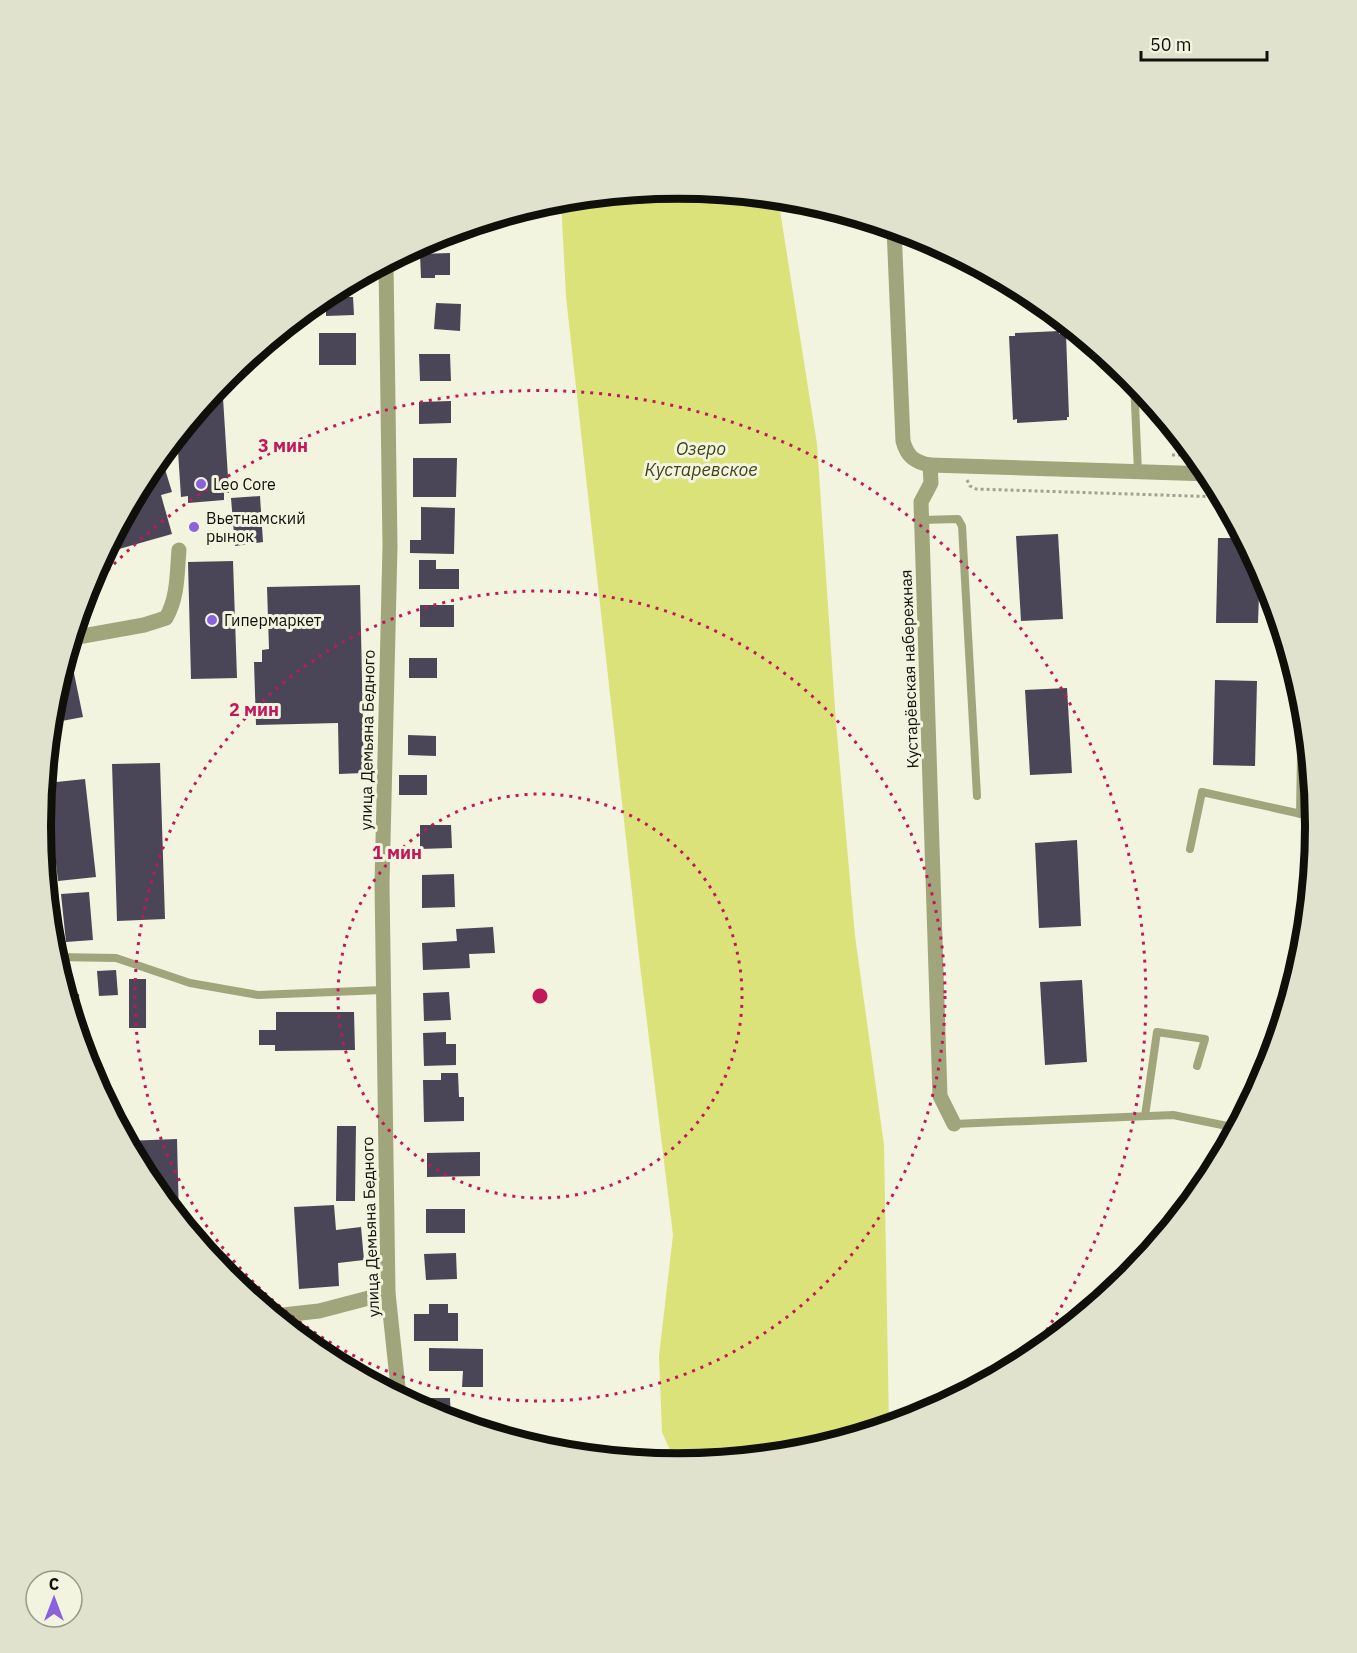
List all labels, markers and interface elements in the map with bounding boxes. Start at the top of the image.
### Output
scale bar [1141,24,1267,62]
text: 50 m [1150,33,1192,56]
text: 3 мин [258,434,308,457]
water label: Озеро Кустаревское [644,437,758,481]
place label: Leo Core [213,474,276,494]
marker: Leo Core [194,477,208,491]
place label: Вьетнамский рынок [206,508,306,546]
marker: Вьетнамский рынок [187,520,201,534]
street label: Кустарёвская набережная [896,569,922,769]
place label: Гипермаркет [224,610,322,630]
marker: Гипермаркет [205,613,219,627]
street label: улица Демьяна Бедного [355,649,379,830]
text: 2 мин [229,698,279,721]
text: 1 мин [372,841,422,864]
centre of rings [530,986,550,1006]
street label: улица Демьяна Бедного [357,1136,383,1318]
north arrow [24,1569,84,1629]
text: С [49,1574,59,1594]

